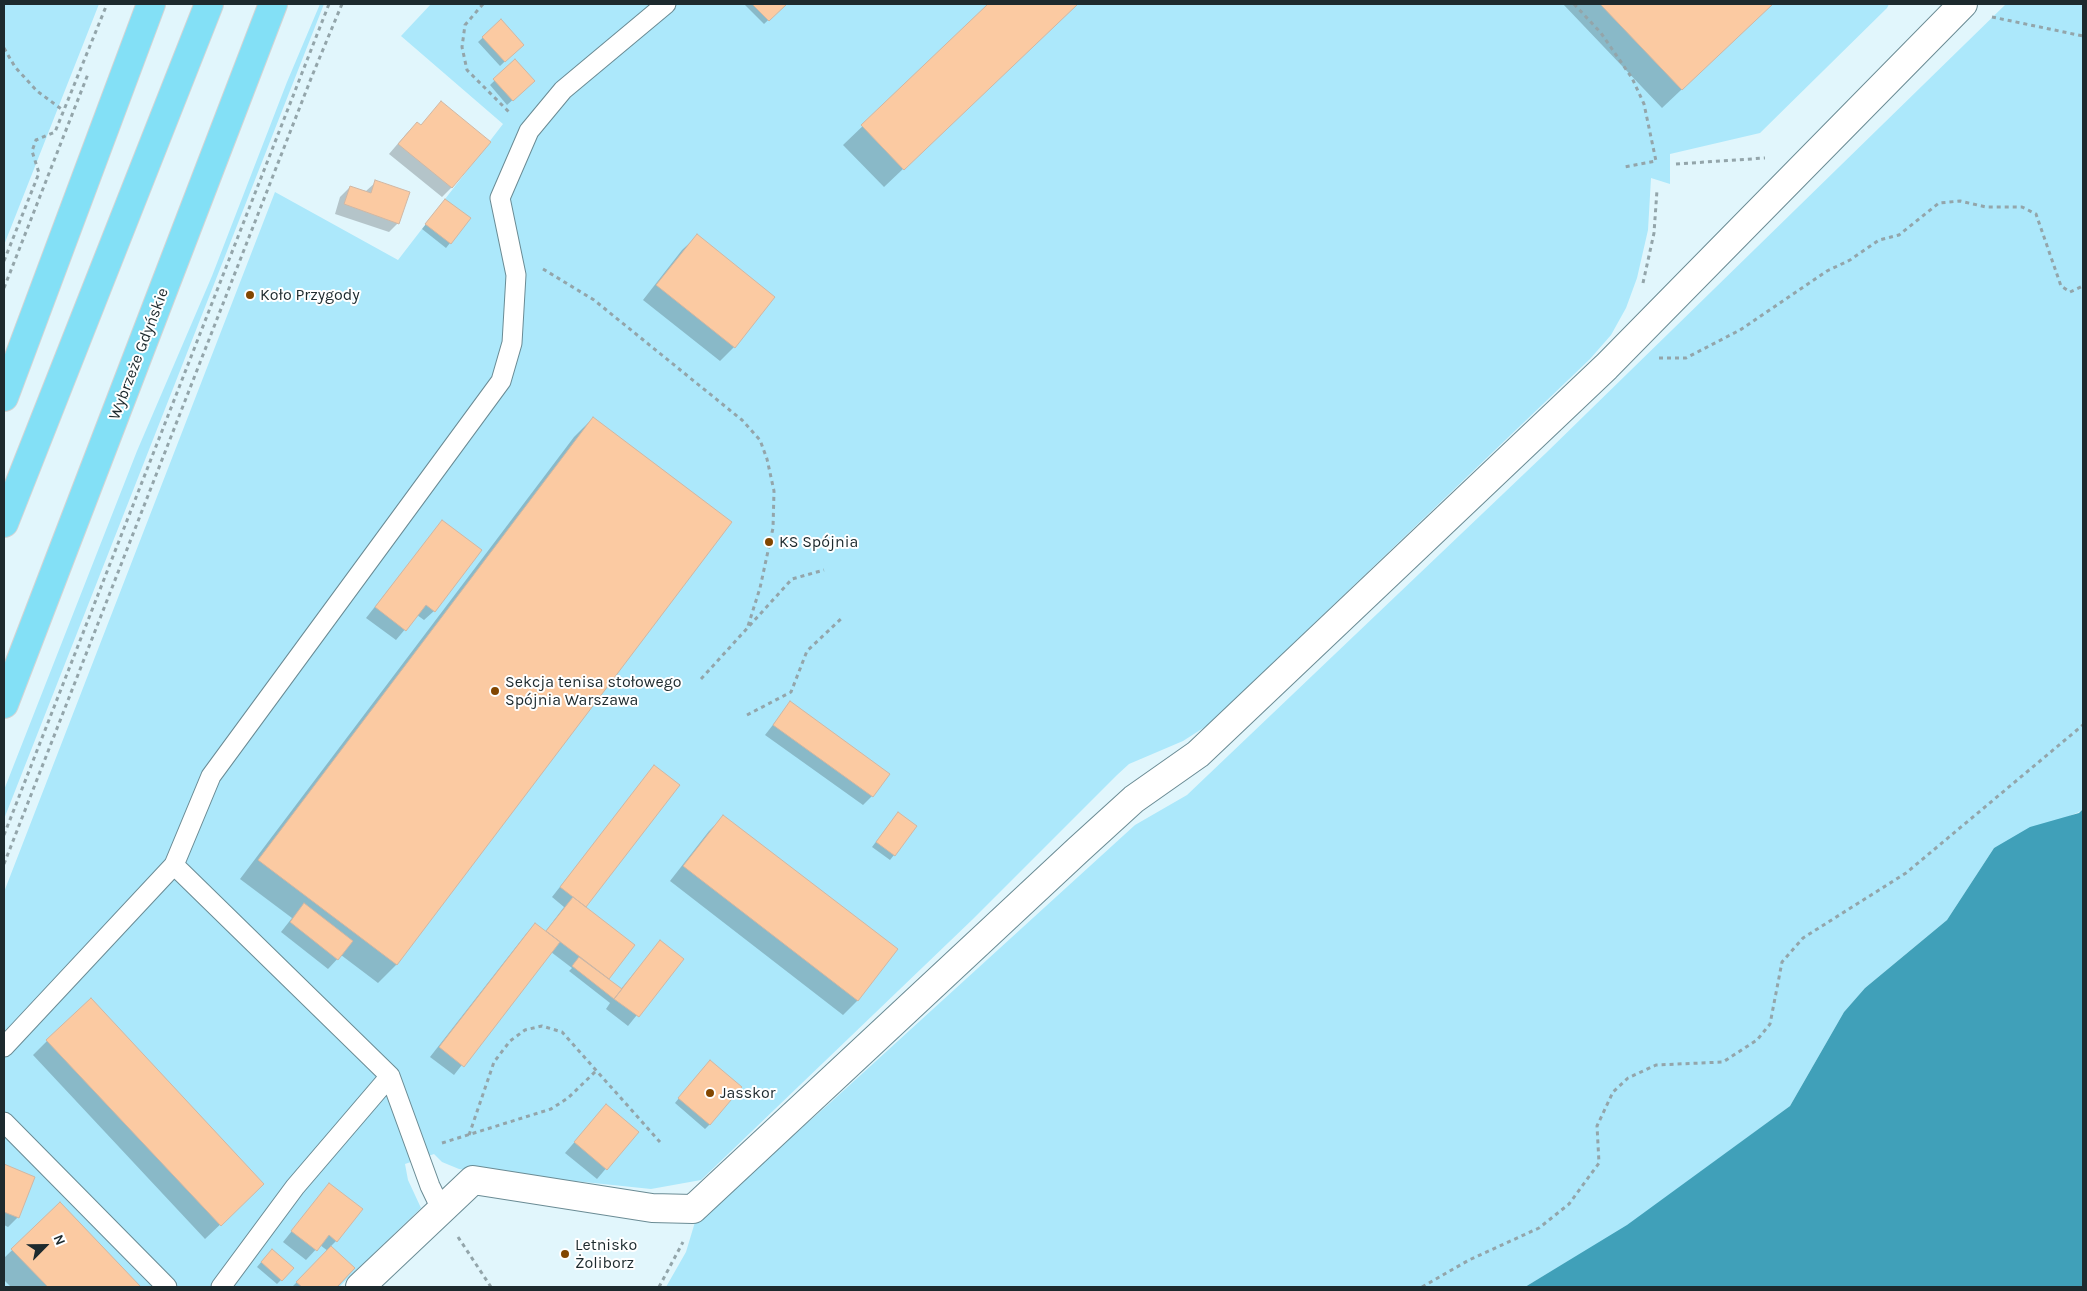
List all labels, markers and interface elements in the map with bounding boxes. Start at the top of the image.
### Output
street label: Wybrzeże Gdyńskie [105,285,173,423]
place label: Koło Przygody [260,285,360,305]
marker: Koło Przygody [244,289,256,301]
place label: KS Spójnia [779,532,858,552]
marker: KS Spójnia [763,536,775,548]
place label: Sekcja tenisa stołowego Spójnia Warszawa [505,672,681,710]
marker: Sekcja tenisa stołowego Spójnia Warszawa [489,685,501,697]
place label: Jasskor [720,1083,776,1103]
marker: Jasskor [704,1087,716,1099]
north arrow [20,1221,70,1271]
text: N [49,1232,69,1248]
place label: Letnisko Żoliborz [575,1235,637,1273]
marker: Letnisko Żoliborz [559,1248,571,1260]

